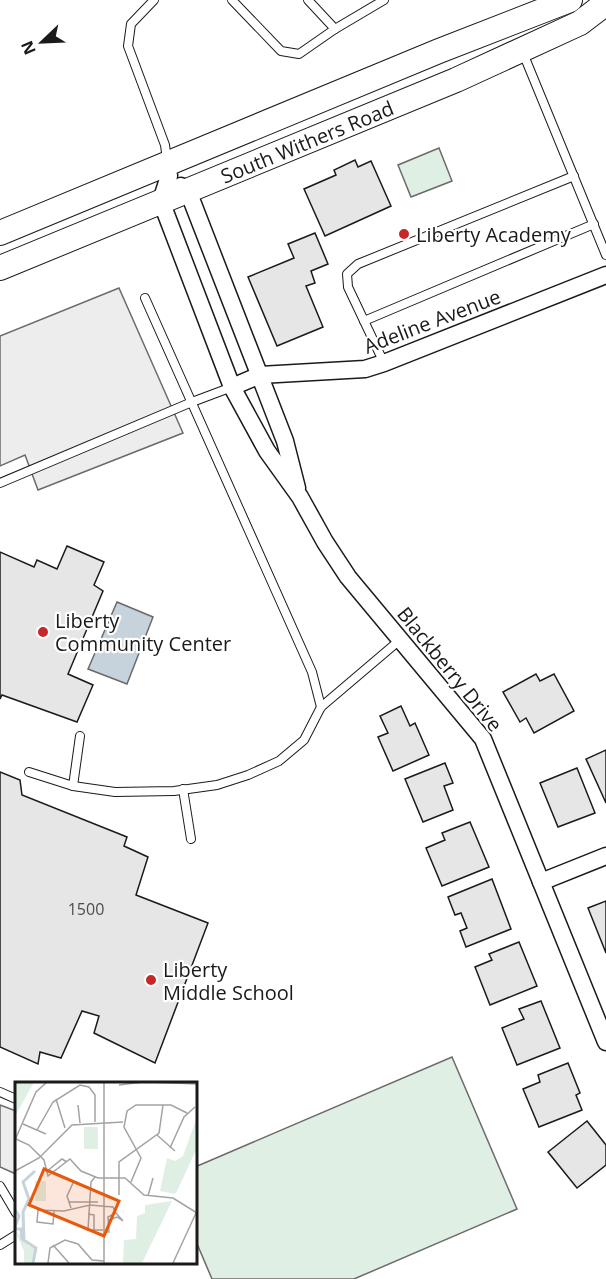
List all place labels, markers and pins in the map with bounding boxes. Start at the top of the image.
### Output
place label: Liberty Academy [416,221,572,248]
marker: Liberty Academy [397,227,411,241]
place label: Liberty Community Center [55,607,231,657]
marker: Liberty Community Center [36,625,50,639]
place label: Liberty Middle School [163,956,294,1006]
marker: Liberty Middle School [144,973,158,987]

